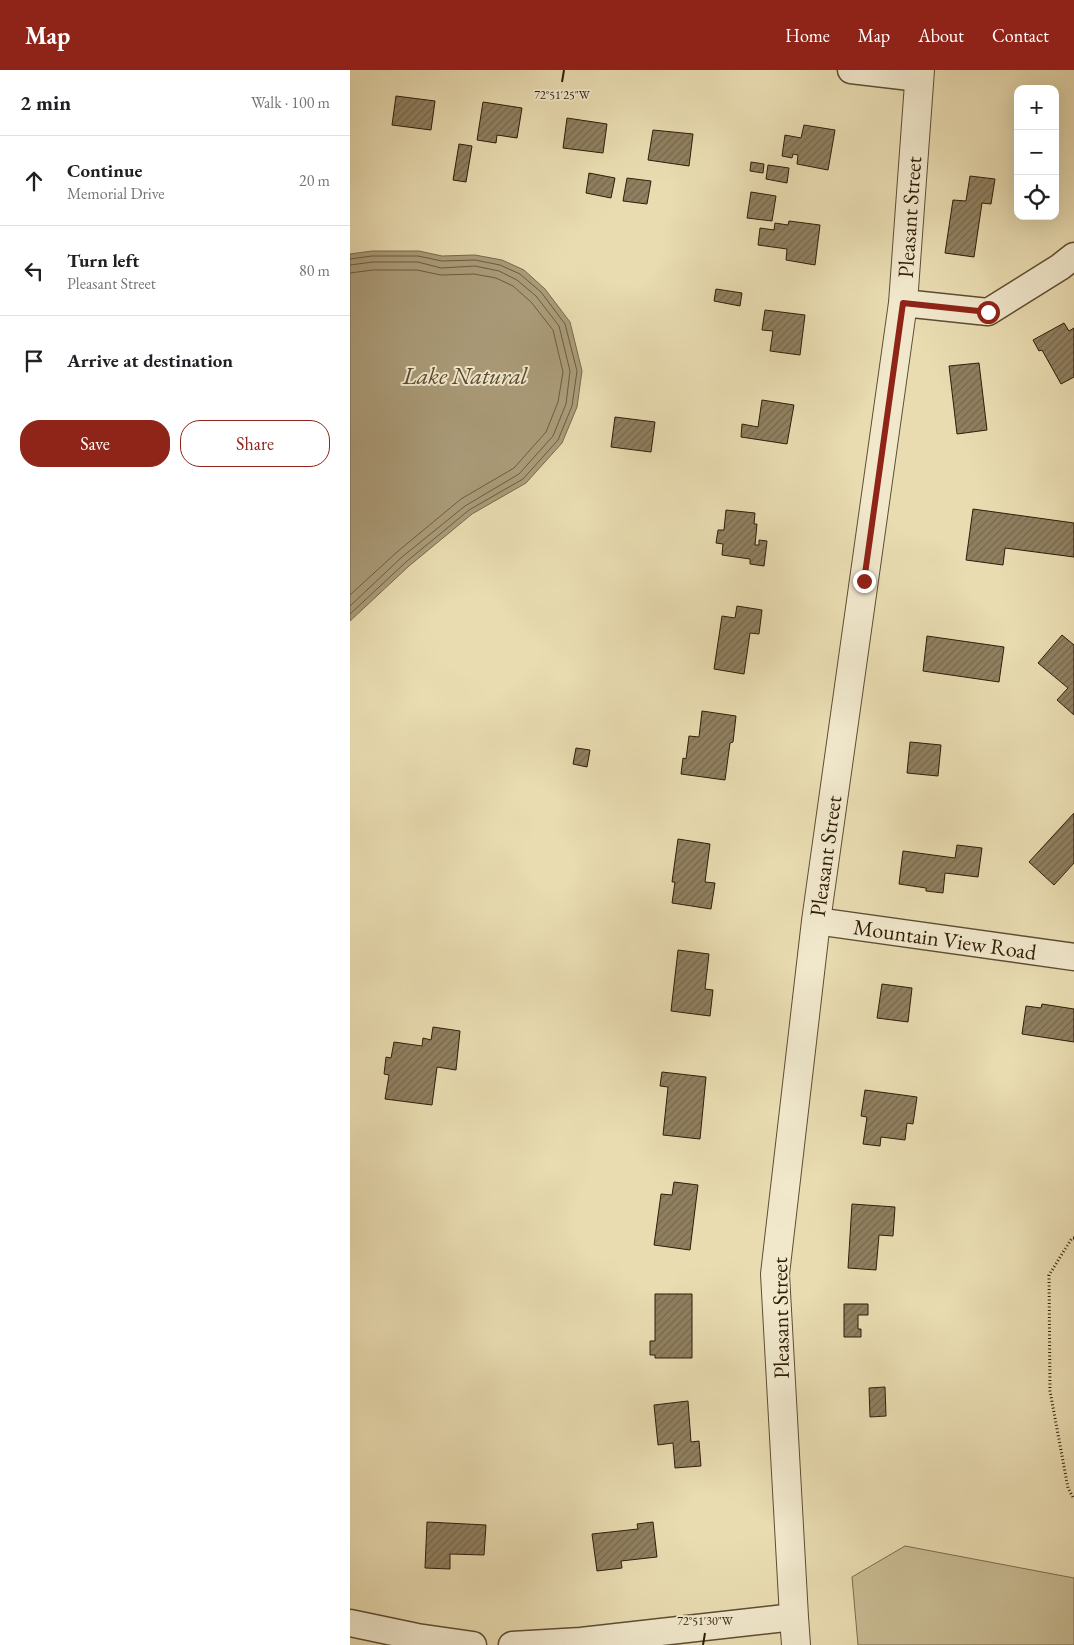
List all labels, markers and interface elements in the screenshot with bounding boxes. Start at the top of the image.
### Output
text: Map [25,20,70,51]
text: Home [785,24,830,47]
text: Map [858,24,890,47]
text: About [918,24,964,47]
text: Contact [992,24,1049,47]
map controls [1014,85,1059,220]
button: + [1014,85,1059,130]
text: 72°51'25"W [534,87,591,103]
text: 2 min [20,89,71,116]
text: Walk · 100 m [251,92,330,113]
button: − [1014,130,1059,175]
street label: Pleasant Street [891,155,928,279]
text: Continue [67,158,142,183]
icon: ahead [20,167,48,195]
text: 20 m [299,170,330,191]
button: locate [1014,175,1059,220]
text: Memorial Drive [67,183,165,204]
text: Turn left [67,248,139,273]
icon: left [20,257,48,285]
text: 80 m [299,260,330,281]
text: Pleasant Street [67,273,156,294]
route start [977,301,1000,324]
icon: arrive [20,347,48,375]
text: Arrive at destination [67,348,233,373]
water label: Lake Natural [402,360,528,391]
button: Save [20,420,170,467]
button: Share [180,420,330,467]
route end [853,570,876,593]
street label: Pleasant Street [803,794,848,918]
street label: Mountain View Road [852,912,1039,967]
street label: Pleasant Street [765,1257,796,1379]
text: 72°51'30"W [677,1613,734,1629]

